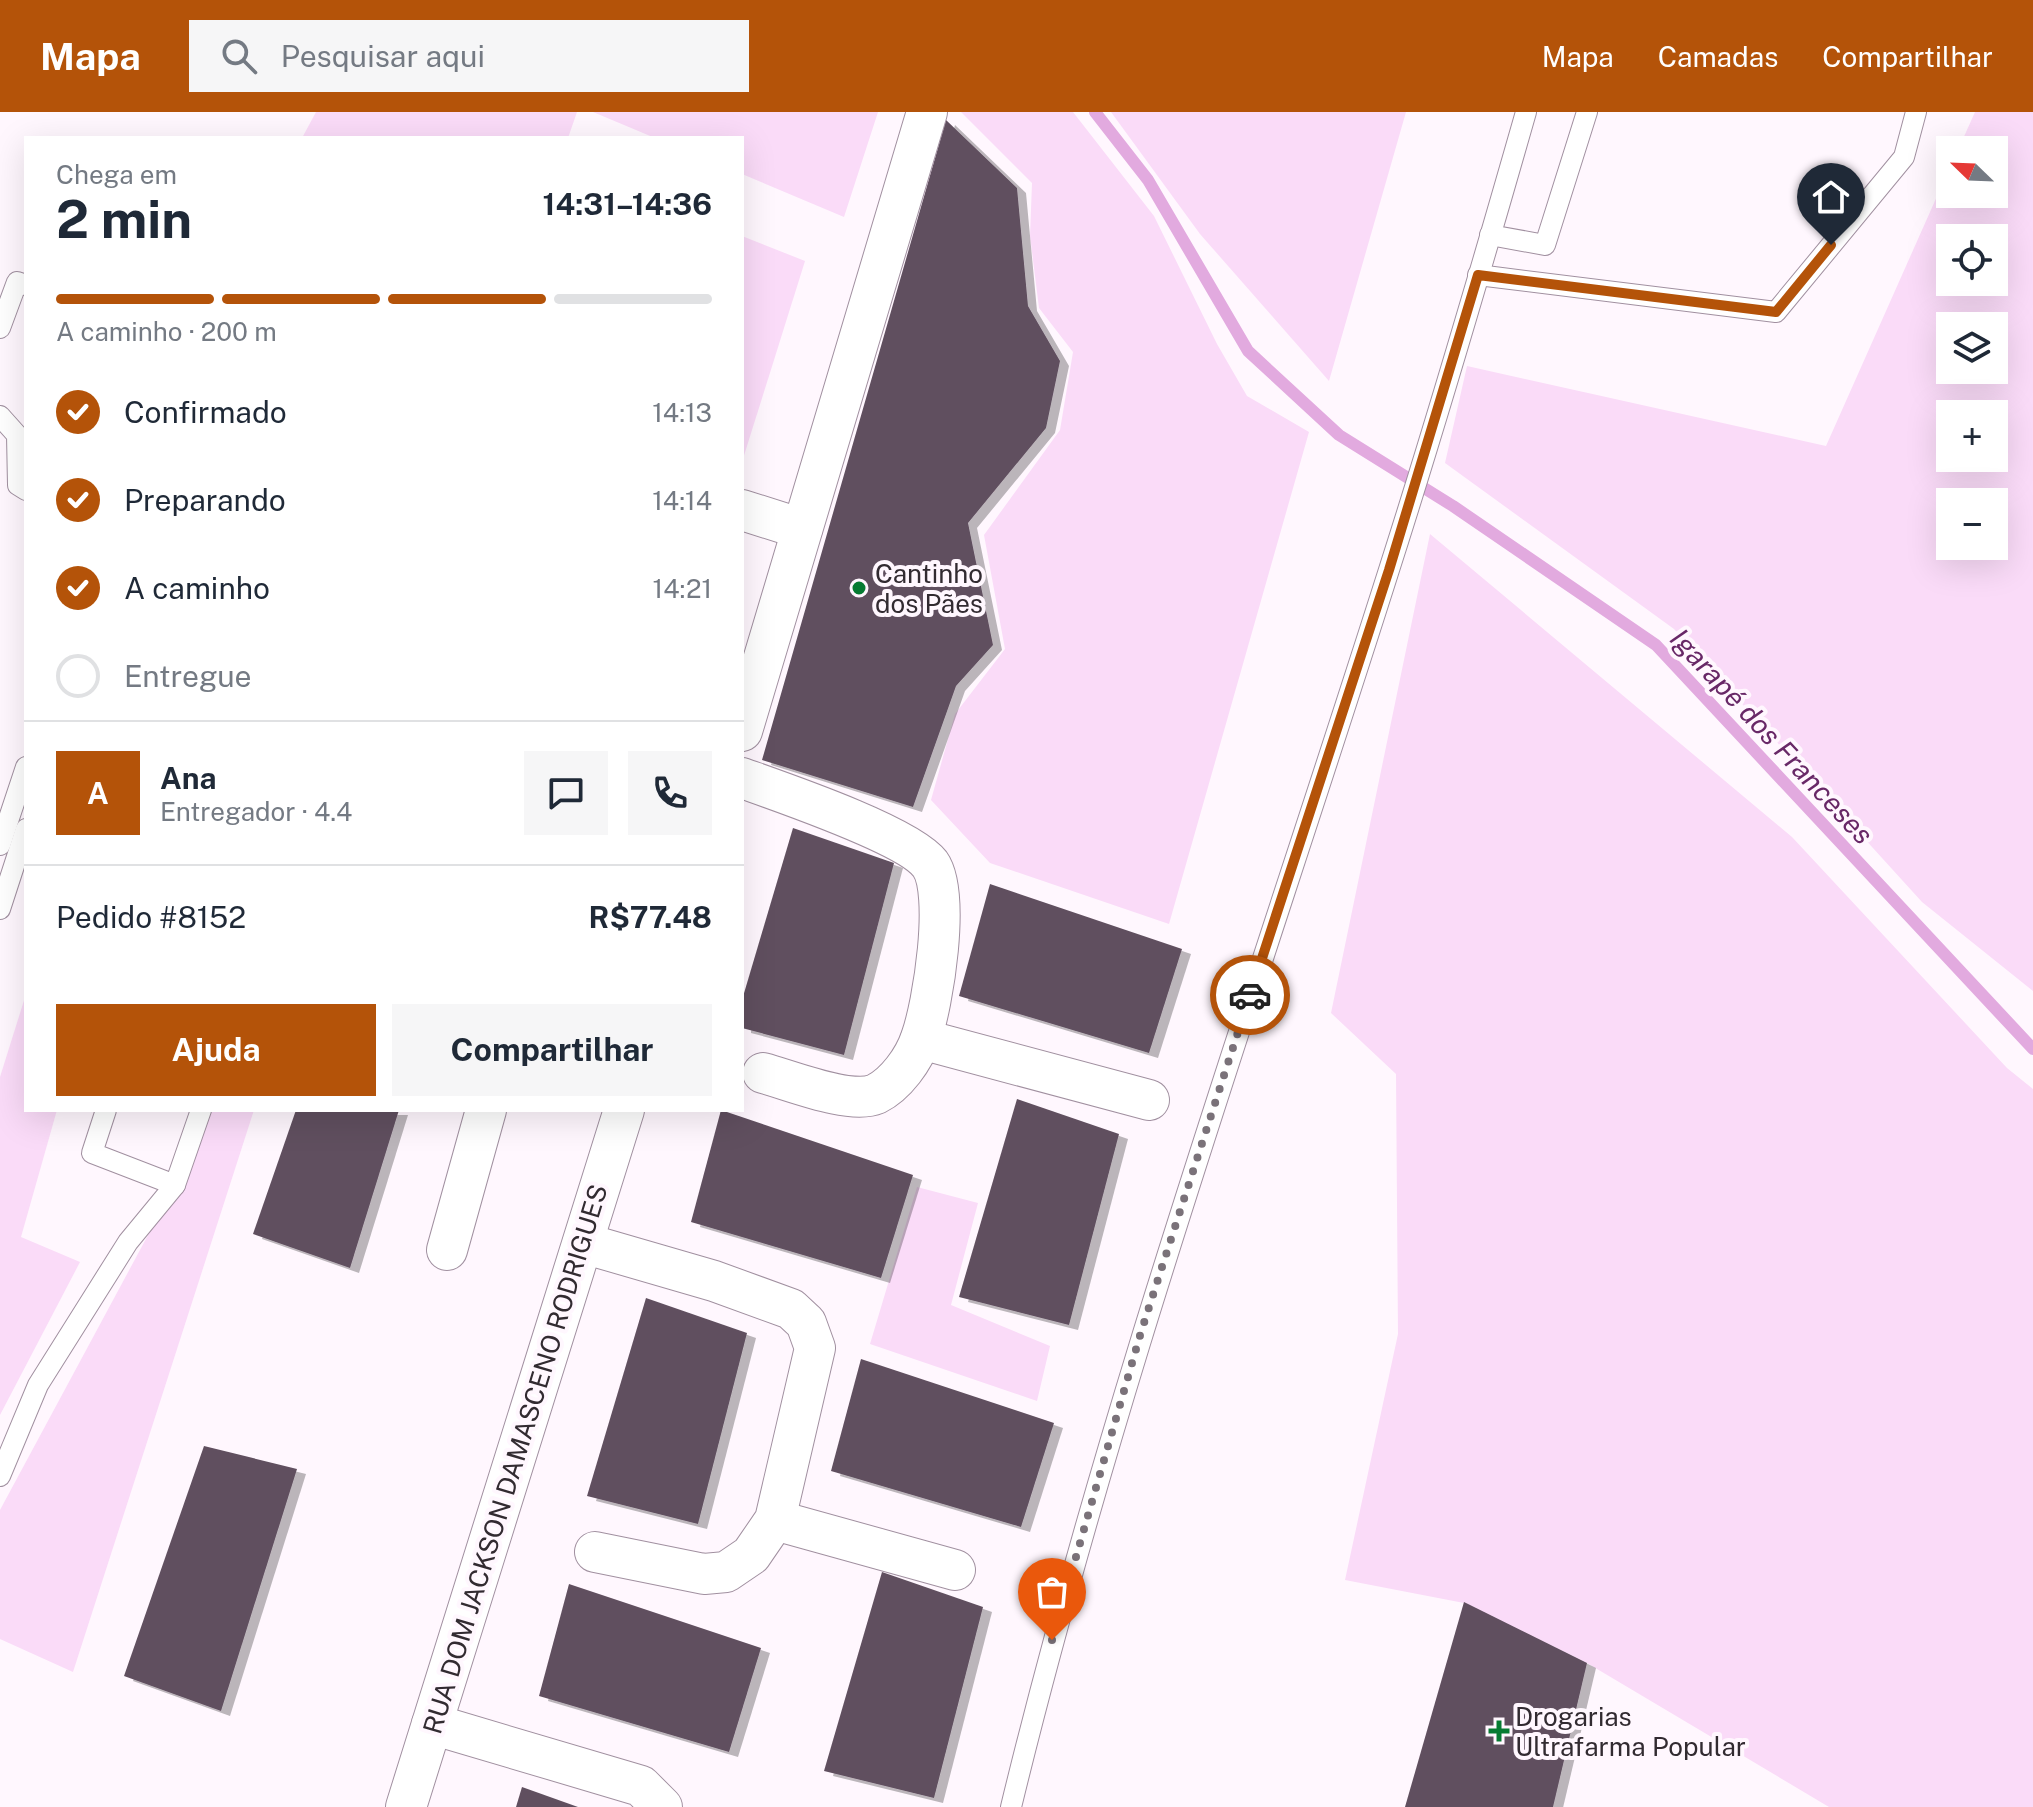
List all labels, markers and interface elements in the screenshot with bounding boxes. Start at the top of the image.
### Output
search box [189,20,749,92]
text: Mapa [40,34,141,79]
icon: search [217,34,261,78]
text: Pesquisar aqui [281,38,485,74]
text: Mapa [1542,40,1614,73]
text: Camadas [1658,40,1778,73]
text: Compartilhar [1822,40,1993,73]
north arrow [1936,136,2008,208]
map controls [1936,136,2008,560]
text: Chega em [56,159,177,190]
pin [1797,163,1865,245]
icon: home [1809,175,1853,219]
text: 14:31–14:36 [543,186,712,222]
text: 2 min [56,189,192,250]
button: locate [1936,224,2008,296]
button: layers [1936,312,2008,384]
text: A caminho · 200 m [56,316,277,347]
icon: check [56,390,100,434]
text: Confirmado [124,394,287,430]
text: 14:13 [652,397,712,428]
button: + [1936,400,2008,472]
icon: check [56,478,100,522]
text: Preparando [124,482,286,518]
text: 14:14 [652,485,712,516]
button: − [1936,488,2008,560]
place label: Cantinho dos Pães [875,558,983,619]
icon: check [56,566,100,610]
text: A caminho [124,570,270,606]
text: 14:21 [653,573,712,604]
marker: Cantinho dos Pães [850,579,868,597]
water label: Igarapé dos Franceses [1664,622,1880,850]
text: Entregue [124,658,252,694]
button: chat [524,751,608,835]
button: phone [628,751,712,835]
text: Ana [160,760,216,796]
text: A [87,775,109,811]
text: Entregador · 4.4 [160,796,352,827]
text: Pedido #8152 [56,899,246,935]
text: R$77.48 [589,899,712,935]
courier [1210,955,1290,1035]
icon: car [1228,973,1272,1017]
button: Ajuda [56,1004,376,1096]
button: Compartilhar [392,1004,712,1096]
street label: RUA DOM JACKSON DAMASCENO RODRIGUES [416,1181,614,1737]
pin [1018,1558,1086,1640]
icon: bag [1030,1570,1074,1614]
place label: Drogarias Ultrafarma Popular [1515,1701,1746,1762]
marker: Drogarias Ultrafarma Popular [1490,1722,1508,1740]

